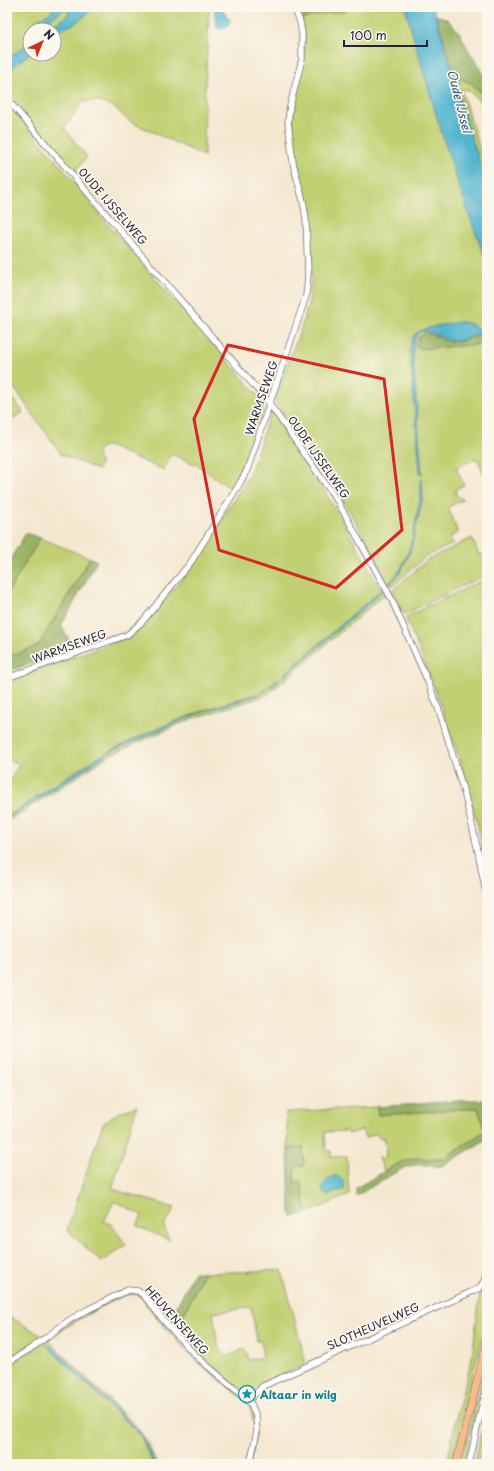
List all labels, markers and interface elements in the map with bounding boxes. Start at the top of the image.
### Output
north arrow [22,22,62,62]
scale bar [344,22,427,48]
text: N [40,25,58,44]
text: 100 m [350,26,387,44]
water label: Oude IJssel [443,68,477,136]
street label: OUDE IJSSELWEG [74,163,152,249]
street label: WARMSEWEG [240,358,282,438]
street label: OUDE IJSSELWEG [284,412,354,502]
street label: WARMSEWEG [29,625,109,667]
street label: HEUVENSEWEG [141,1282,213,1358]
street label: SLOTHEUVELWEG [324,1298,422,1354]
place icon: Altaar in wilg [237,1384,257,1404]
place label: Altaar in wilg [260,1386,337,1403]

